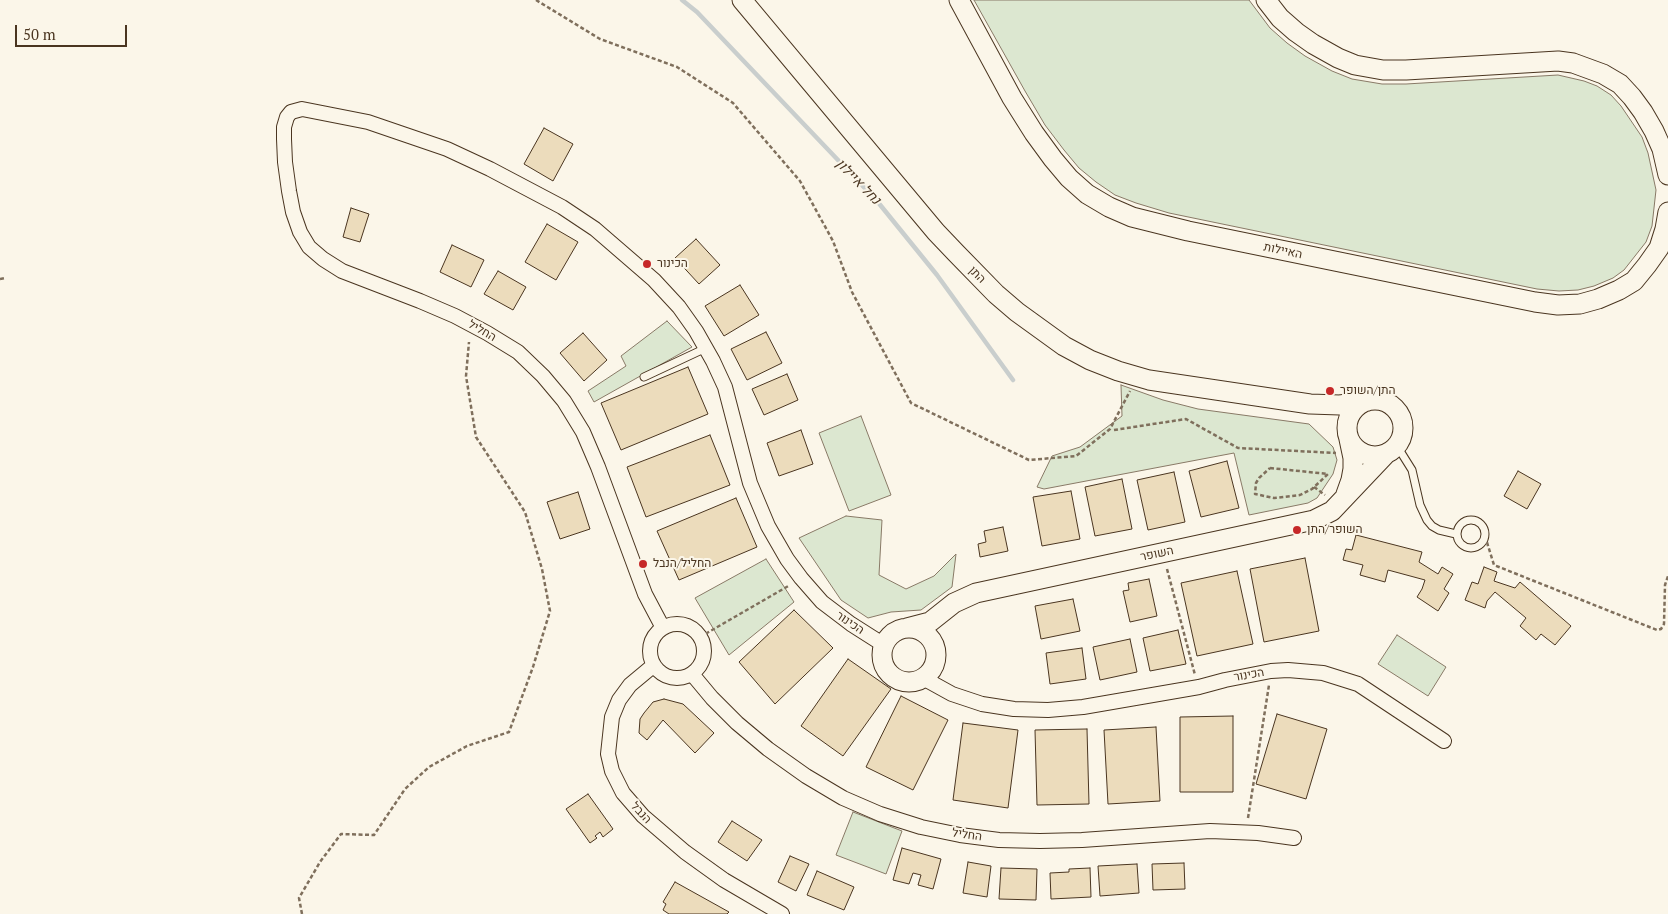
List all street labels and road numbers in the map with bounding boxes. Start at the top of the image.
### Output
street label: האיילות [1262,240,1304,262]
street label: התן [966,264,988,286]
street label: החליל [465,317,499,345]
street label: השופר [1139,543,1175,565]
street label: הכינור [833,608,867,638]
street label: הכינור [1233,665,1265,685]
street label: הנבל [628,799,654,827]
street label: החליל [951,826,983,844]

